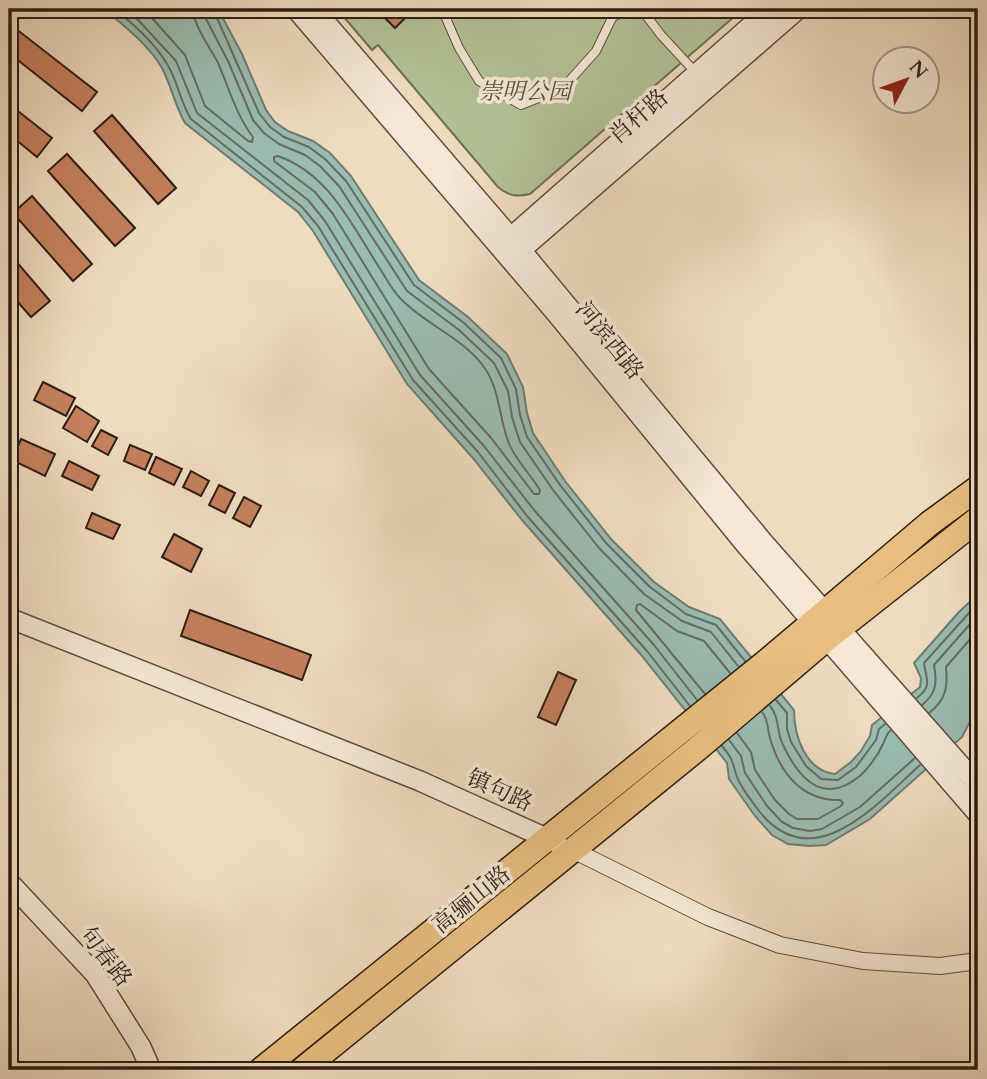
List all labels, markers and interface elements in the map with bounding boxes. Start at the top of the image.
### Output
north arrow [872,46,942,116]
text: N [903,55,934,85]
park label: 崇明公园 [479,76,575,107]
street label: 肖杆路 [602,82,675,151]
street label: 河滨西路 [569,295,651,386]
street label: 镇句路 [462,762,538,819]
street label: 高骊山路 [426,858,517,940]
street label: 句春路 [72,920,139,993]

